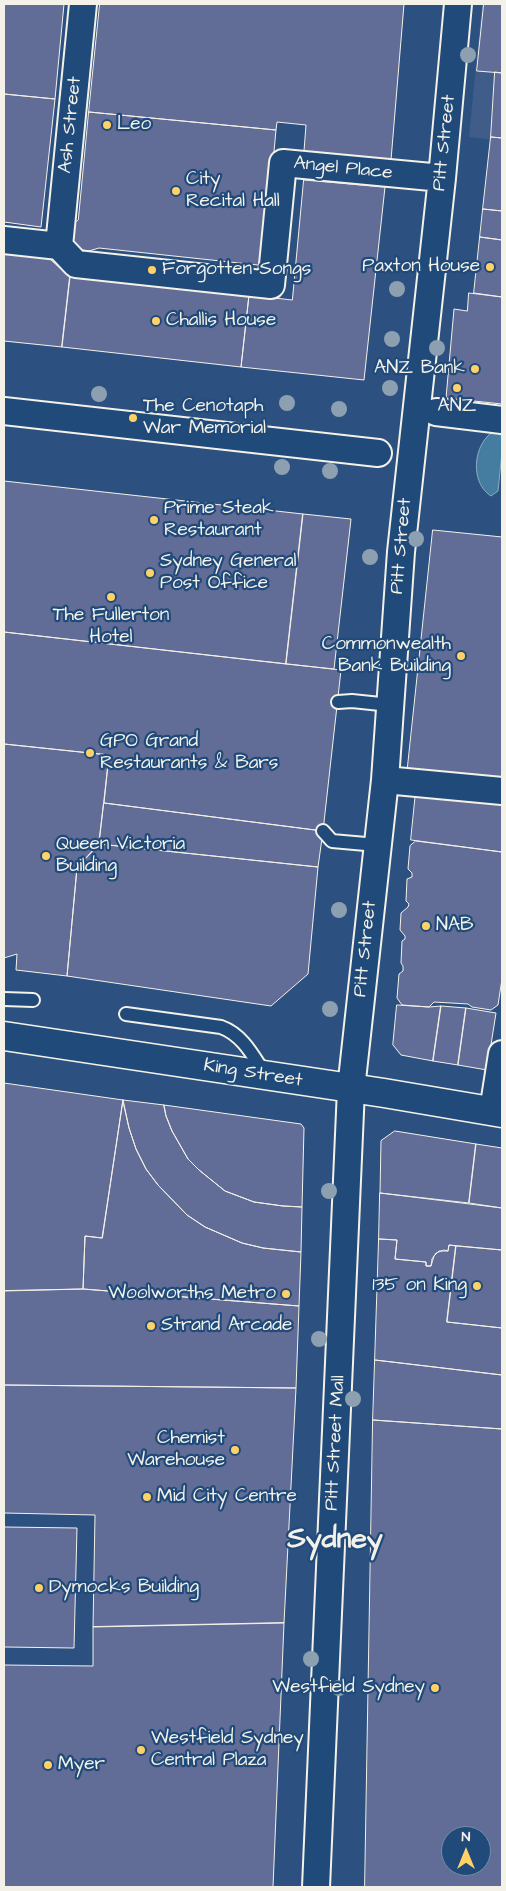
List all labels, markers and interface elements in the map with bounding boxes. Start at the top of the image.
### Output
street label: Ash Street [55,75,87,175]
street label: Pitt Street [429,94,461,192]
place label: Leo [117,114,151,136]
marker: Leo [101,119,113,131]
street label: Angel Place [292,152,394,186]
place label: City Recital Hall [186,169,280,213]
marker: City Recital Hall [170,185,182,197]
place label: Paxton House [362,256,480,278]
place label: Forgotten Songs [162,259,311,281]
marker: Paxton House [484,261,496,273]
marker: Forgotten Songs [146,264,158,276]
place label: Challis House [166,310,276,332]
marker: Challis House [150,315,162,327]
place label: ANZ Bank [374,358,465,380]
marker: ANZ Bank [469,363,481,375]
marker: ANZ [451,382,463,394]
place label: The Cenotaph War Memorial [143,396,266,440]
place label: ANZ [438,396,476,418]
marker: The Cenotaph War Memorial [127,412,139,424]
street label: Pitt Street [386,497,418,595]
place label: Prime Steak Restaurant [164,498,274,542]
marker: Prime Steak Restaurant [148,514,160,526]
place label: Sydney General Post Office [160,551,297,595]
marker: Sydney General Post Office [144,567,156,579]
marker: The Fullerton Hotel [105,591,117,603]
place label: The Fullerton Hotel [53,605,169,649]
place label: Commonwealth Bank Building [322,634,451,678]
marker: Commonwealth Bank Building [455,650,467,662]
place label: GPO Grand Restaurants & Bars [100,731,278,775]
marker: GPO Grand Restaurants & Bars [84,747,96,759]
place label: Queen Victoria Building [56,834,185,878]
marker: Queen Victoria Building [40,850,52,862]
street label: Pitt Street [350,900,382,998]
place label: NAB [436,915,474,937]
marker: NAB [420,920,432,932]
street label: King Street [202,1055,304,1093]
place label: 135 on King [372,1275,467,1297]
marker: 135 on King [471,1280,483,1292]
place label: Woolworths Metro [108,1283,276,1305]
marker: Woolworths Metro [280,1288,292,1300]
place label: Strand Arcade [161,1315,292,1337]
marker: Strand Arcade [145,1320,157,1332]
street label: Pitt Street Mall [321,1375,351,1511]
place label: Chemist Warehouse [127,1428,225,1472]
marker: Chemist Warehouse [229,1444,241,1456]
place label: Mid City Centre [157,1486,297,1508]
marker: Mid City Centre [141,1491,153,1503]
district label: Sydney [287,1524,383,1558]
place label: Dymocks Building [49,1577,199,1599]
marker: Dymocks Building [33,1582,45,1594]
place label: Westfield Sydney [272,1677,425,1699]
marker: Westfield Sydney [429,1682,441,1694]
place label: Westfield Sydney Central Plaza [151,1728,304,1772]
marker: Westfield Sydney Central Plaza [135,1744,147,1756]
place label: Myer [58,1754,105,1776]
marker: Myer [42,1759,54,1771]
north arrow [441,1826,491,1876]
text: N [462,1827,470,1847]

